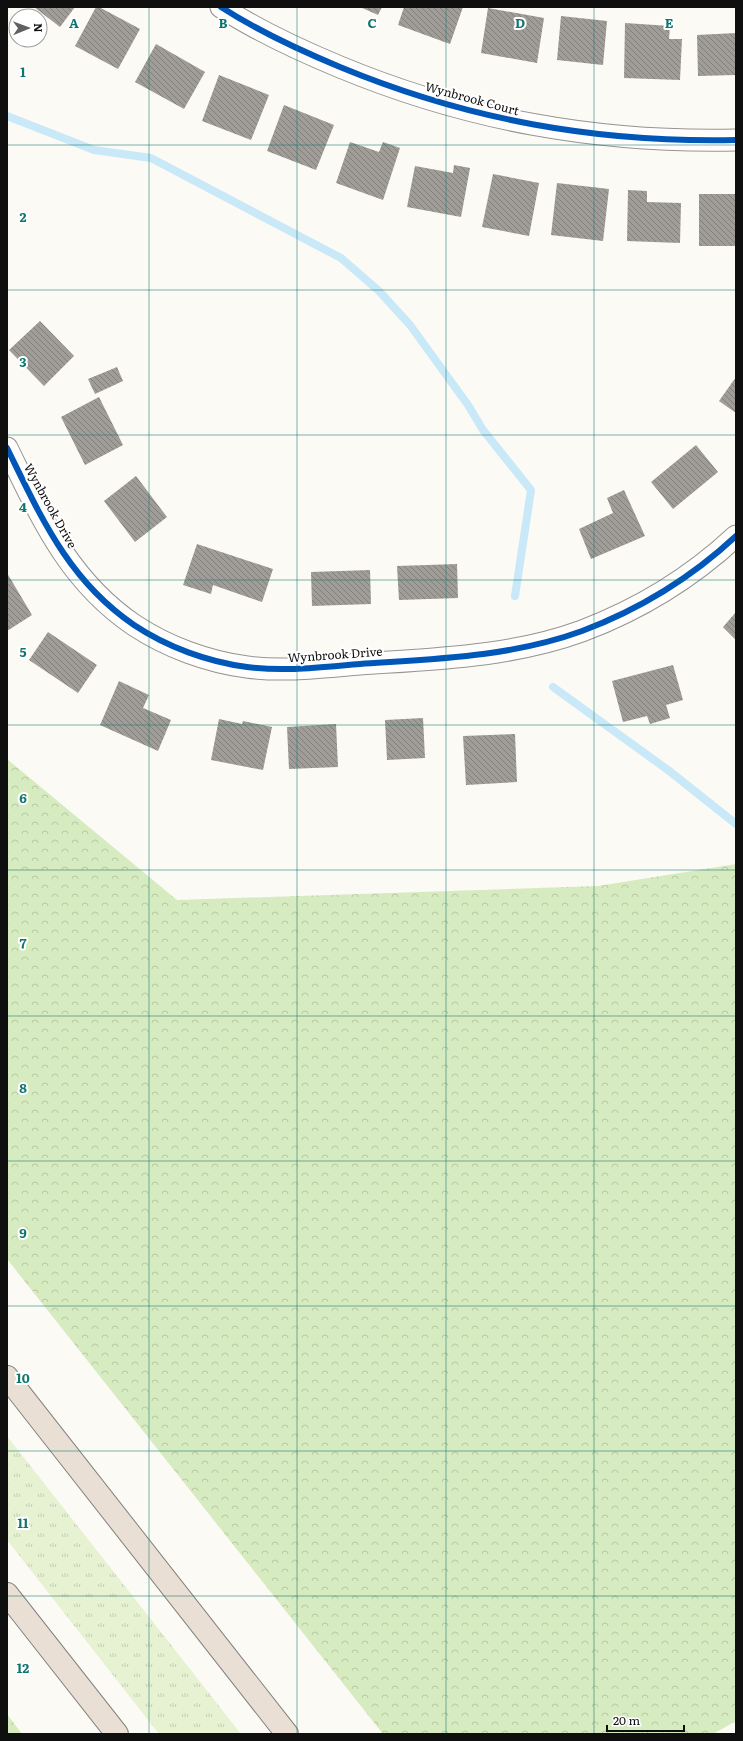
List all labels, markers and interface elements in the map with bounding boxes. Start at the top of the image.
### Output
north arrow [8,8,48,48]
text: A [69,13,79,32]
text: B [219,13,228,32]
text: C [367,13,377,32]
text: D [515,13,525,32]
text: E [665,13,674,32]
text: N [31,23,47,33]
text: 1 [20,62,26,81]
street label: Wynbrook Court [423,77,522,119]
text: 2 [20,207,27,226]
text: 3 [19,352,27,371]
street label: Wynbrook Drive [20,460,82,551]
text: 4 [19,497,27,516]
text: 5 [19,642,27,661]
street label: Wynbrook Drive [287,642,383,666]
text: 6 [19,788,27,807]
text: 7 [19,933,27,952]
text: 8 [19,1078,27,1097]
text: 9 [19,1223,27,1242]
text: 10 [16,1368,30,1387]
text: 11 [18,1513,29,1532]
text: 12 [17,1658,29,1677]
scale bar [607,1707,684,1733]
text: 20 m [613,1711,640,1729]

